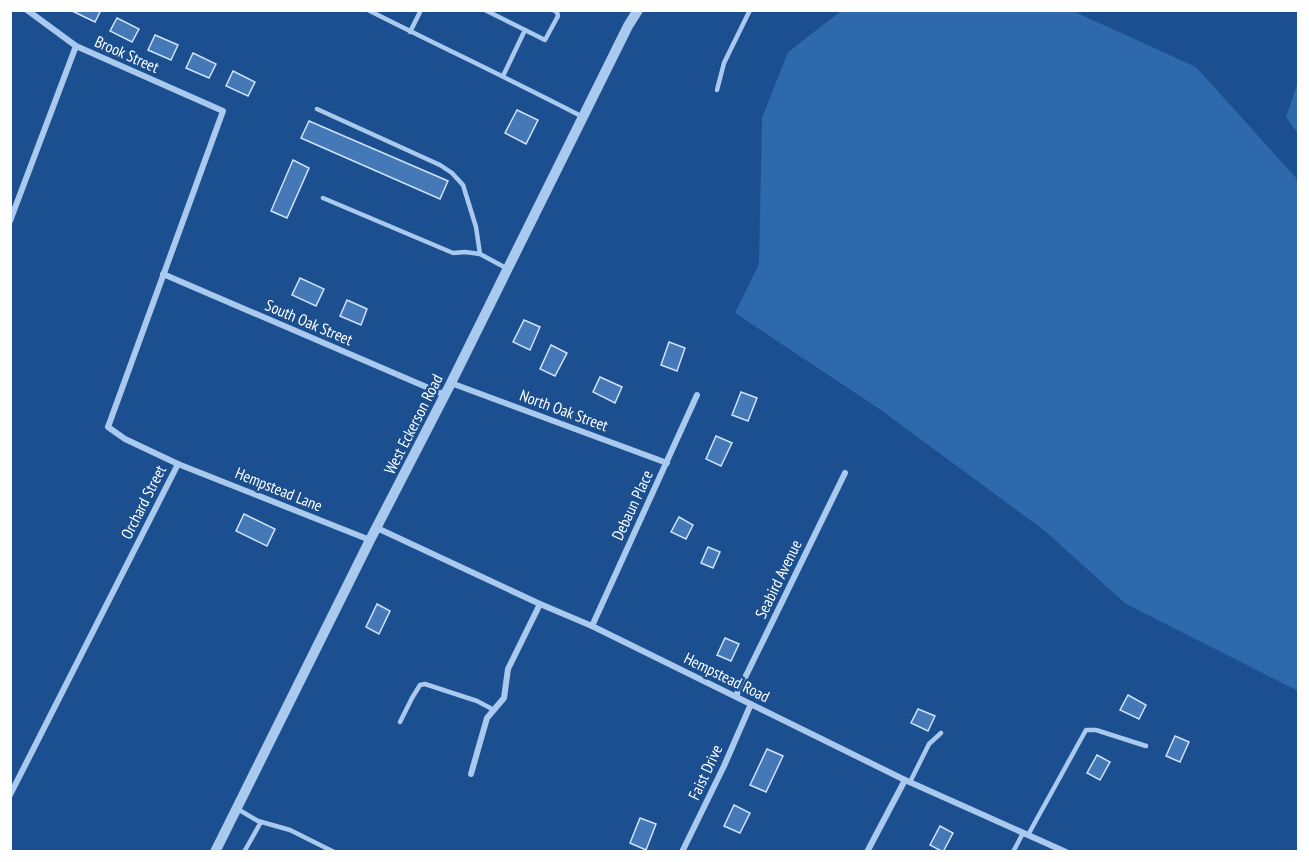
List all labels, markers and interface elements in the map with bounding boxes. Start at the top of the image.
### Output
street label: Brook Street [92,31,163,77]
street label: South Oak Street [262,295,356,350]
street label: West Eckerson Road [379,371,447,477]
street label: North Oak Street [517,385,612,435]
street label: Orchard Street [116,461,170,542]
street label: Hempstead Lane [233,462,325,516]
street label: Debaun Place [607,467,657,543]
street label: Seabird Avenue [750,536,806,622]
street label: Hempstead Road [681,648,773,706]
street label: Faist Drive [684,741,726,803]

